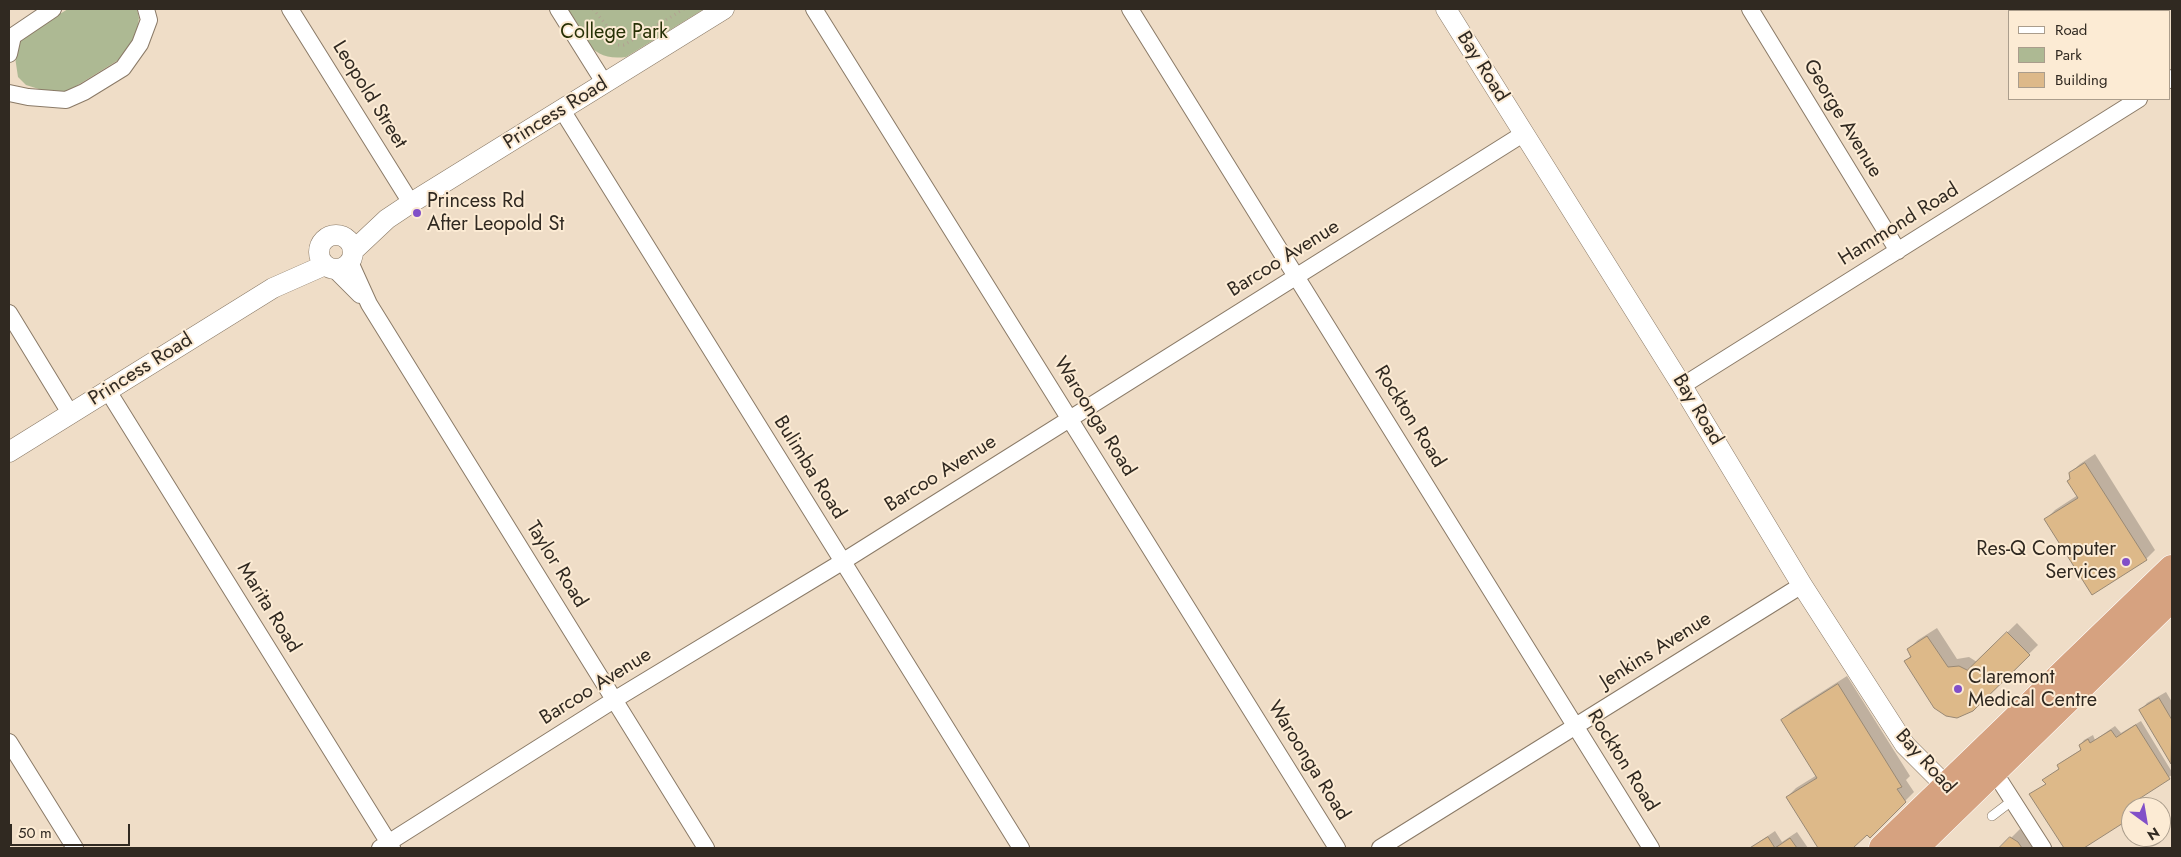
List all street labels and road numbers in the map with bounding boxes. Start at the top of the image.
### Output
street label: Bay Road [1451,27,1513,107]
street label: Leopold Street [326,37,412,153]
street label: George Avenue [1797,56,1887,182]
street label: Princess Road [500,72,612,156]
street label: Hammond Road [1835,179,1963,271]
street label: Barcoo Avenue [1224,215,1344,303]
street label: Princess Road [85,328,197,412]
street label: Waroonga Road [1048,353,1140,481]
street label: Rockton Road [1368,362,1450,472]
street label: Bay Road [1666,370,1728,450]
street label: Bulimba Road [768,412,850,524]
street label: Barcoo Avenue [881,430,1001,518]
street label: Taylor Road [520,517,592,613]
street label: Marita Road [231,559,305,657]
street label: Jenkins Avenue [1596,607,1716,695]
street label: Barcoo Avenue [536,643,656,731]
street label: Waroonga Road [1262,697,1354,825]
street label: Rockton Road [1581,706,1663,816]
street label: Bay Road [1890,725,1960,799]

